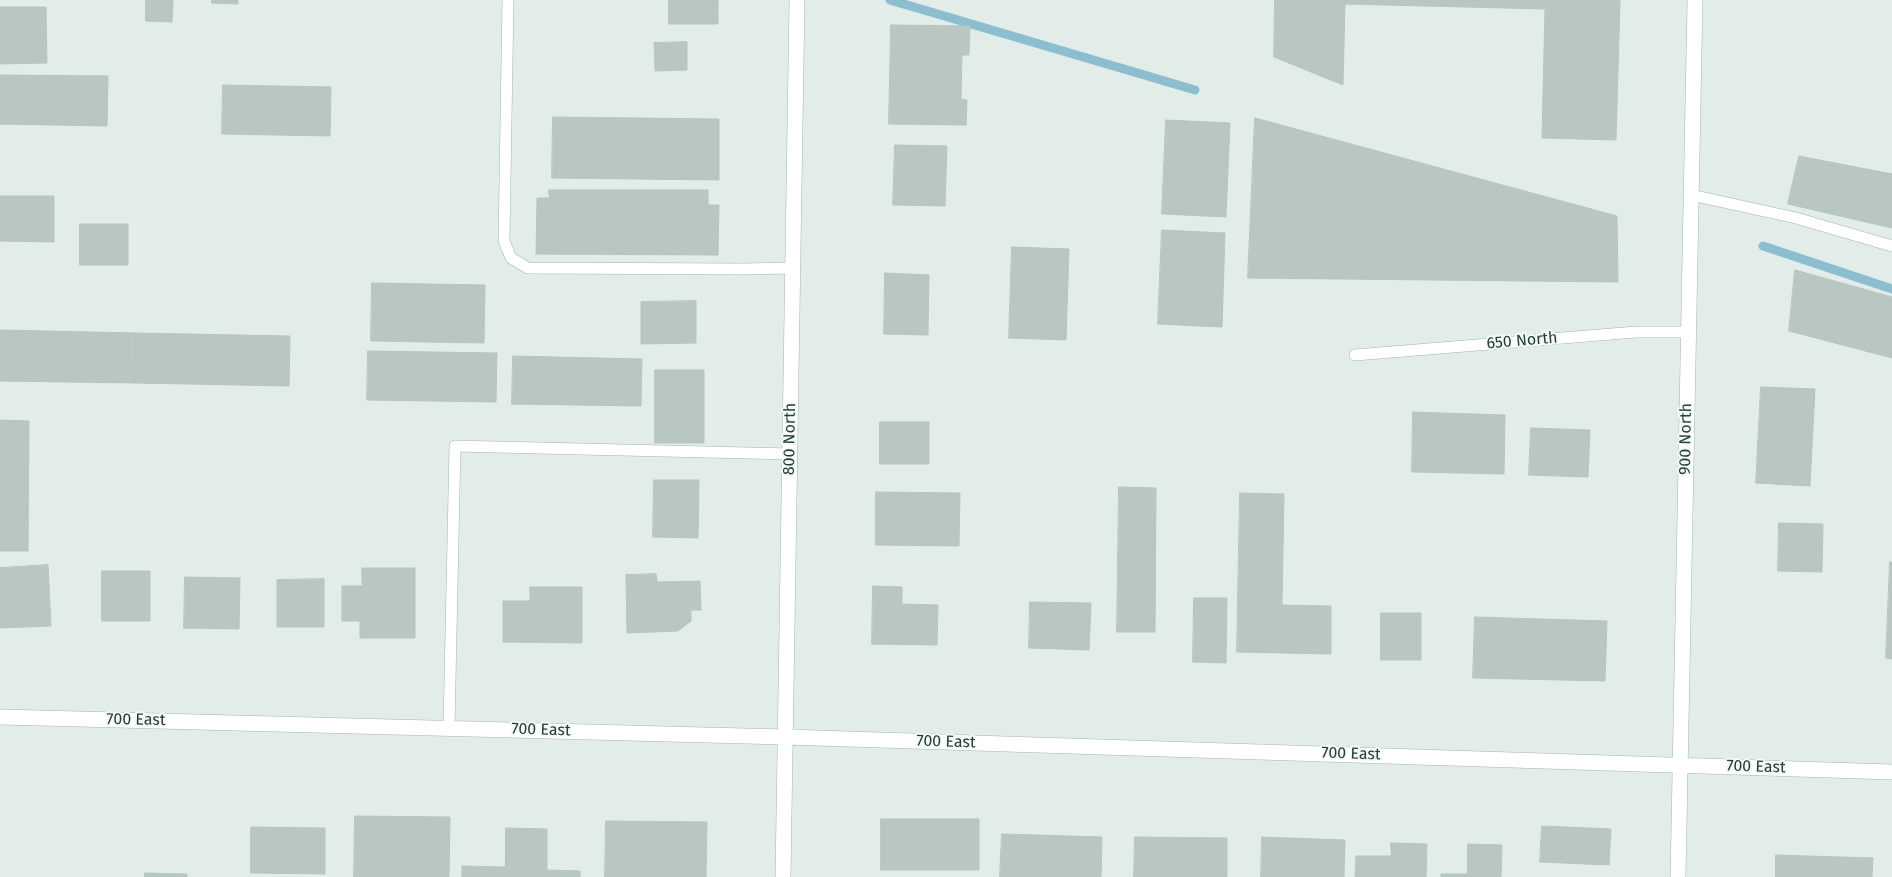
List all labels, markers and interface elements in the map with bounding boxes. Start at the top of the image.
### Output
street label: 650 North [1486,328,1558,354]
street label: 800 North [780,403,800,475]
street label: 900 North [1676,403,1696,475]
street label: 700 East [106,710,166,730]
street label: 700 East [511,719,571,741]
street label: 700 East [916,731,976,753]
street label: 700 East [1321,743,1381,765]
street label: 700 East [1726,756,1786,778]

